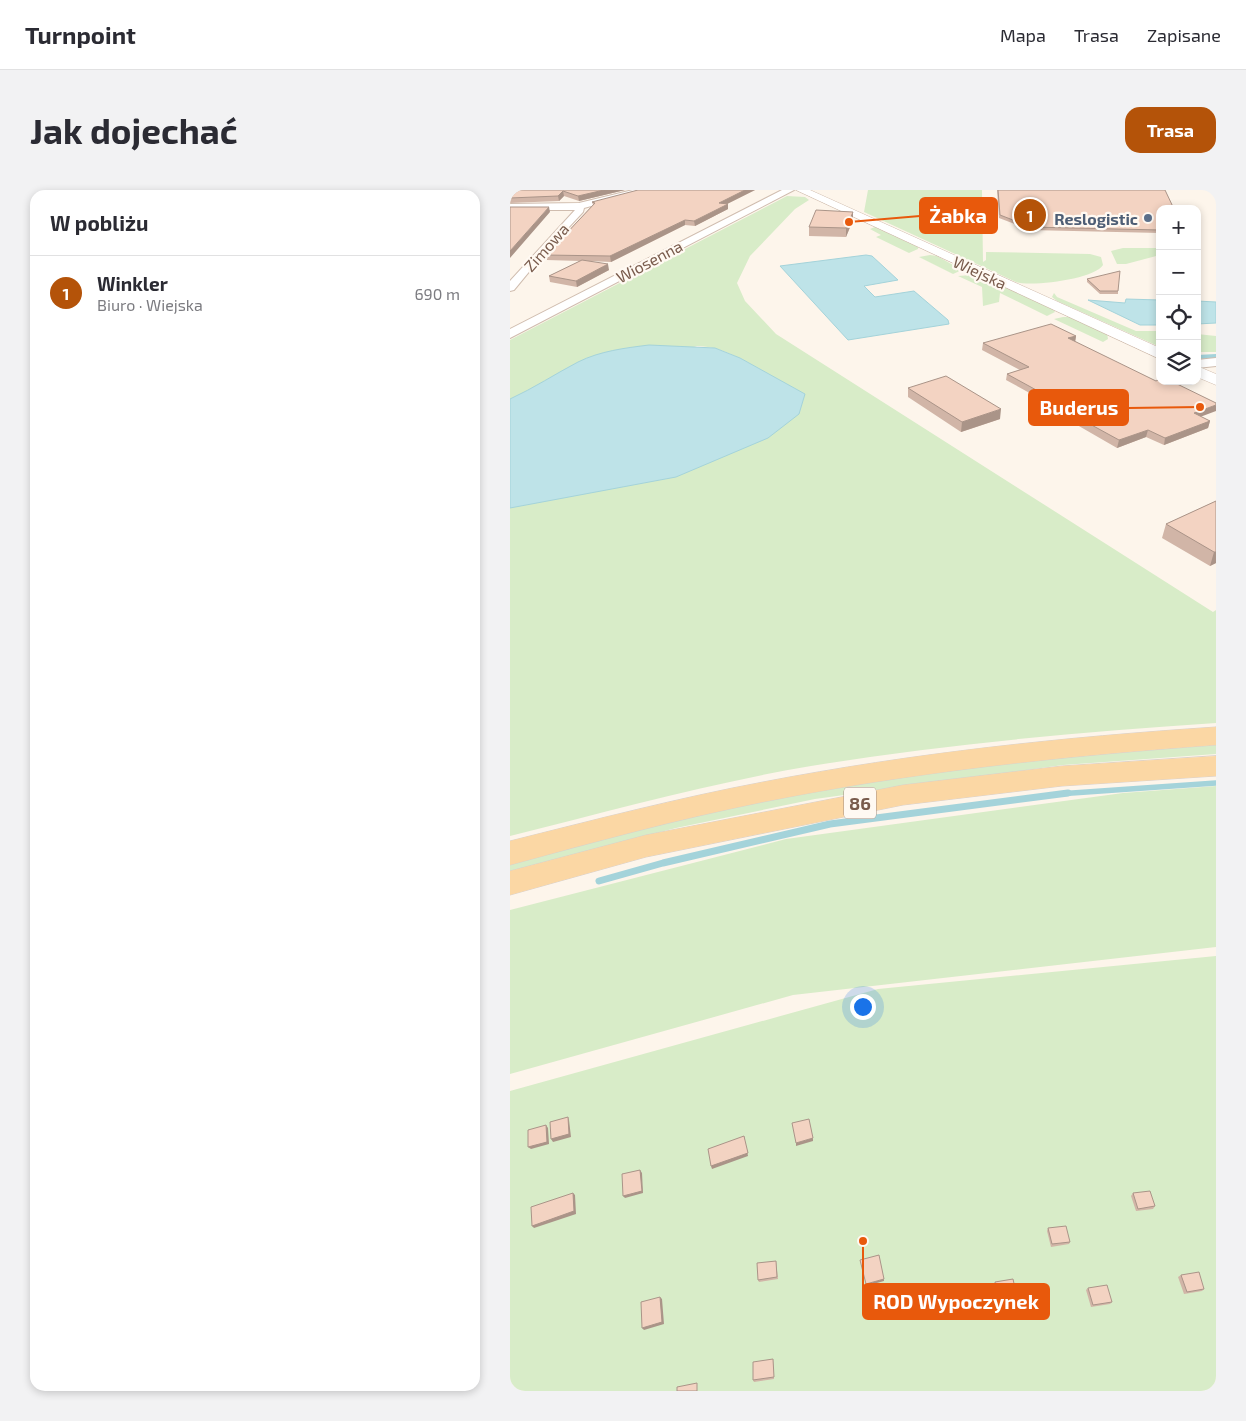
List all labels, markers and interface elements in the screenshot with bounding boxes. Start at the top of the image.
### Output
text: Turnpoint [25,20,136,49]
text: Mapa [1000,24,1046,46]
text: Trasa [1074,24,1119,46]
text: Zapisane [1147,24,1221,46]
button: Trasa [1125,107,1216,153]
text: Jak dojechać [30,109,238,151]
pin: 1 [1014,196,1046,234]
callout: Żabka [920,198,997,233]
text: Żabka [929,203,987,227]
map controls [1156,205,1201,385]
button: + [1156,205,1201,250]
place label: Reslogistic [1054,209,1138,228]
text: W pobliżu [50,210,149,235]
marker: Reslogistic [1142,212,1154,224]
street label: Zimowa [520,219,572,275]
street label: Wiosenna [613,236,685,286]
button: − [1156,250,1201,295]
street label: Wiejska [950,251,1010,294]
text: Winkler [97,272,168,295]
text: 1 [63,284,69,303]
text: 690 m [414,284,460,303]
text: Biuro · Wiejska [97,295,203,314]
button: locate [1156,295,1201,340]
button: layers [1156,340,1201,385]
callout: Buderus [1029,390,1128,425]
text: Buderus [1040,395,1118,419]
road number: 86 [844,788,876,818]
your location [850,994,876,1020]
callout: ROD Wypoczynek [863,1284,1049,1319]
text: ROD Wypoczynek [873,1289,1040,1314]

